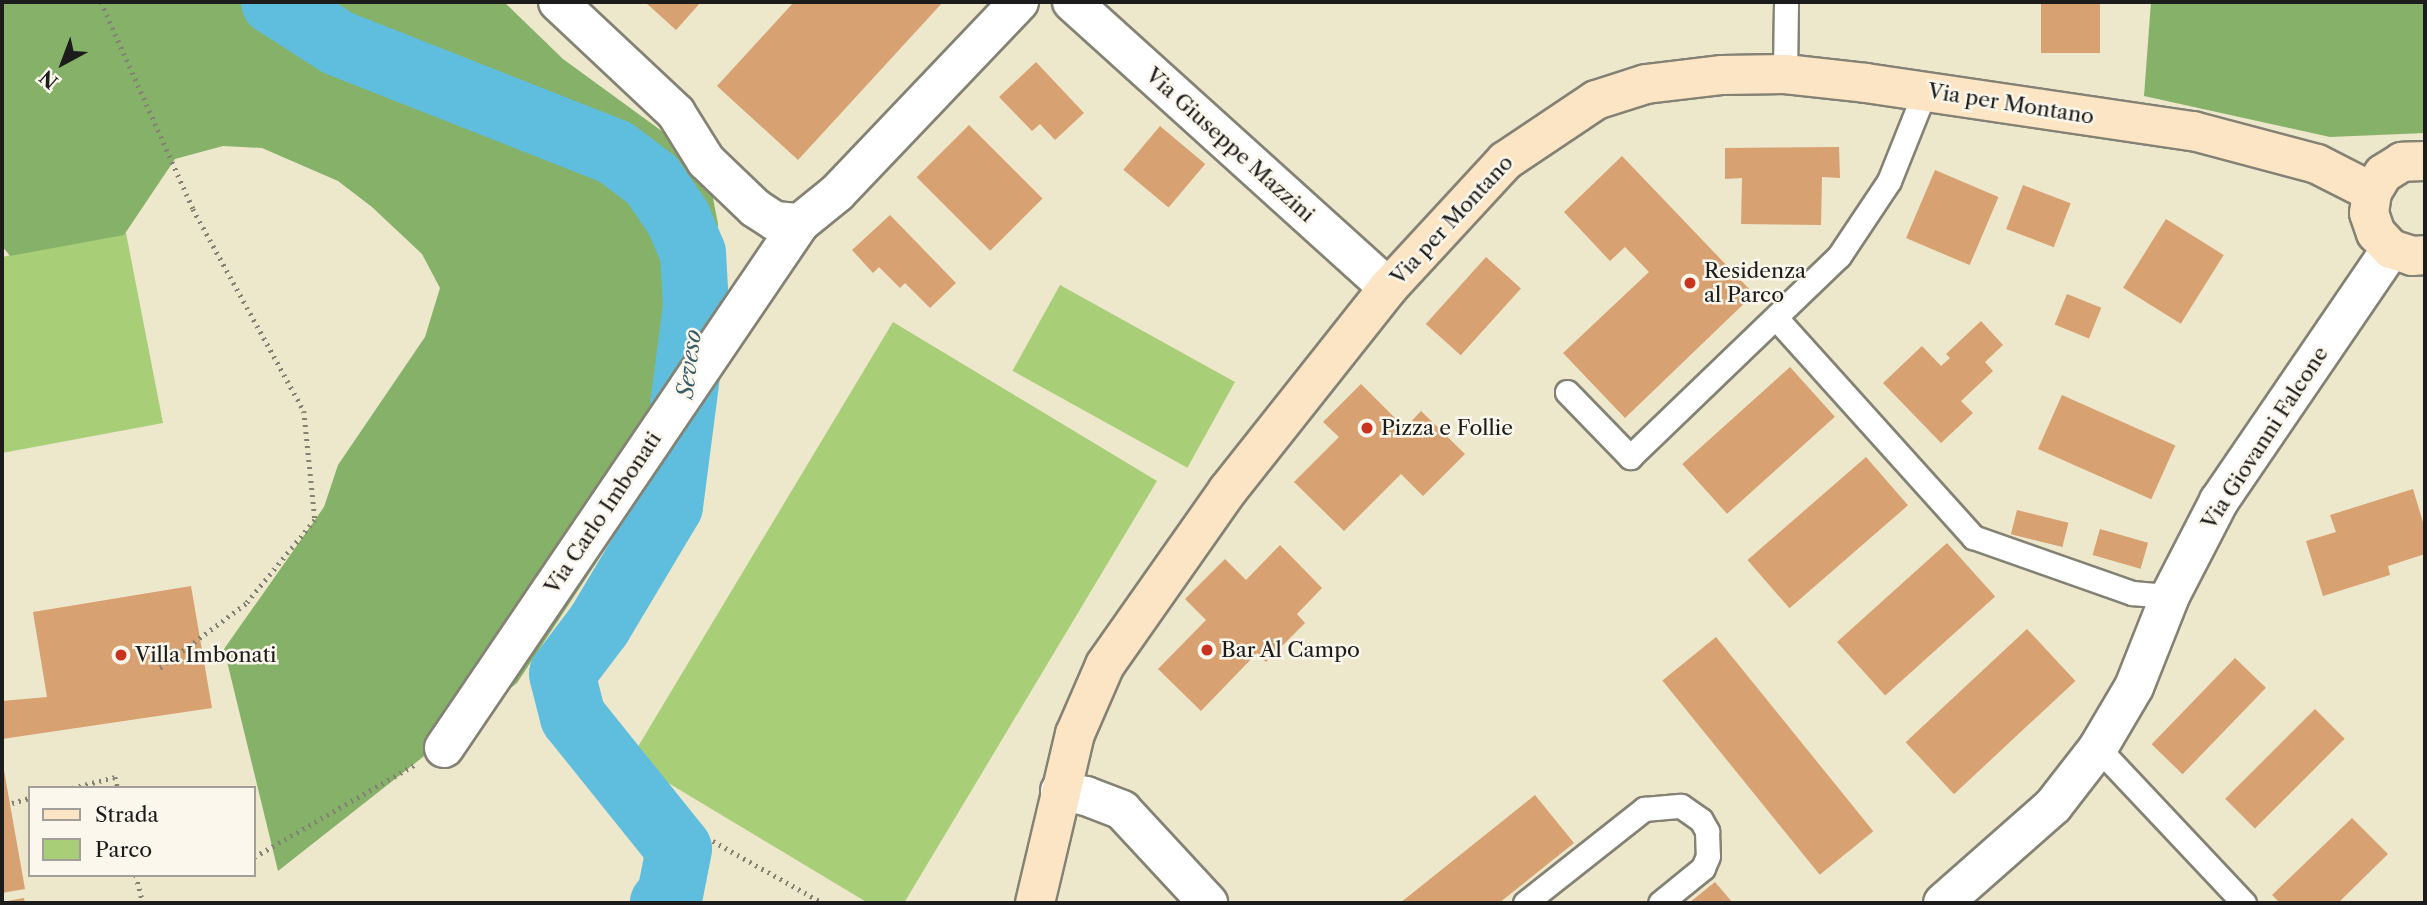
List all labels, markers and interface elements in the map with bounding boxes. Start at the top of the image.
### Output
north arrow [28,28,98,98]
street label: Via Giuseppe Mazzini [1140,63,1320,227]
text: N [35,65,63,93]
street label: Via per Montano [1926,78,2096,130]
street label: Via per Montano [1385,150,1519,290]
place label: Residenza al Parco [1704,258,1806,308]
marker: Residenza al Parco [1682,275,1698,291]
water label: Seveso [671,328,707,400]
street label: Via Giovanni Falcone [2196,342,2334,534]
place label: Pizza e Follie [1381,415,1513,441]
marker: Pizza e Follie [1359,420,1375,436]
street label: Via Carlo Imbonati [539,427,667,599]
place label: Bar Al Campo [1221,637,1361,663]
place label: Villa Imbonati [135,642,277,668]
marker: Bar Al Campo [1199,642,1215,658]
marker: Villa Imbonati [113,647,129,663]
legend [28,786,256,877]
text: Strada [95,802,159,827]
text: Parco [95,837,152,862]

